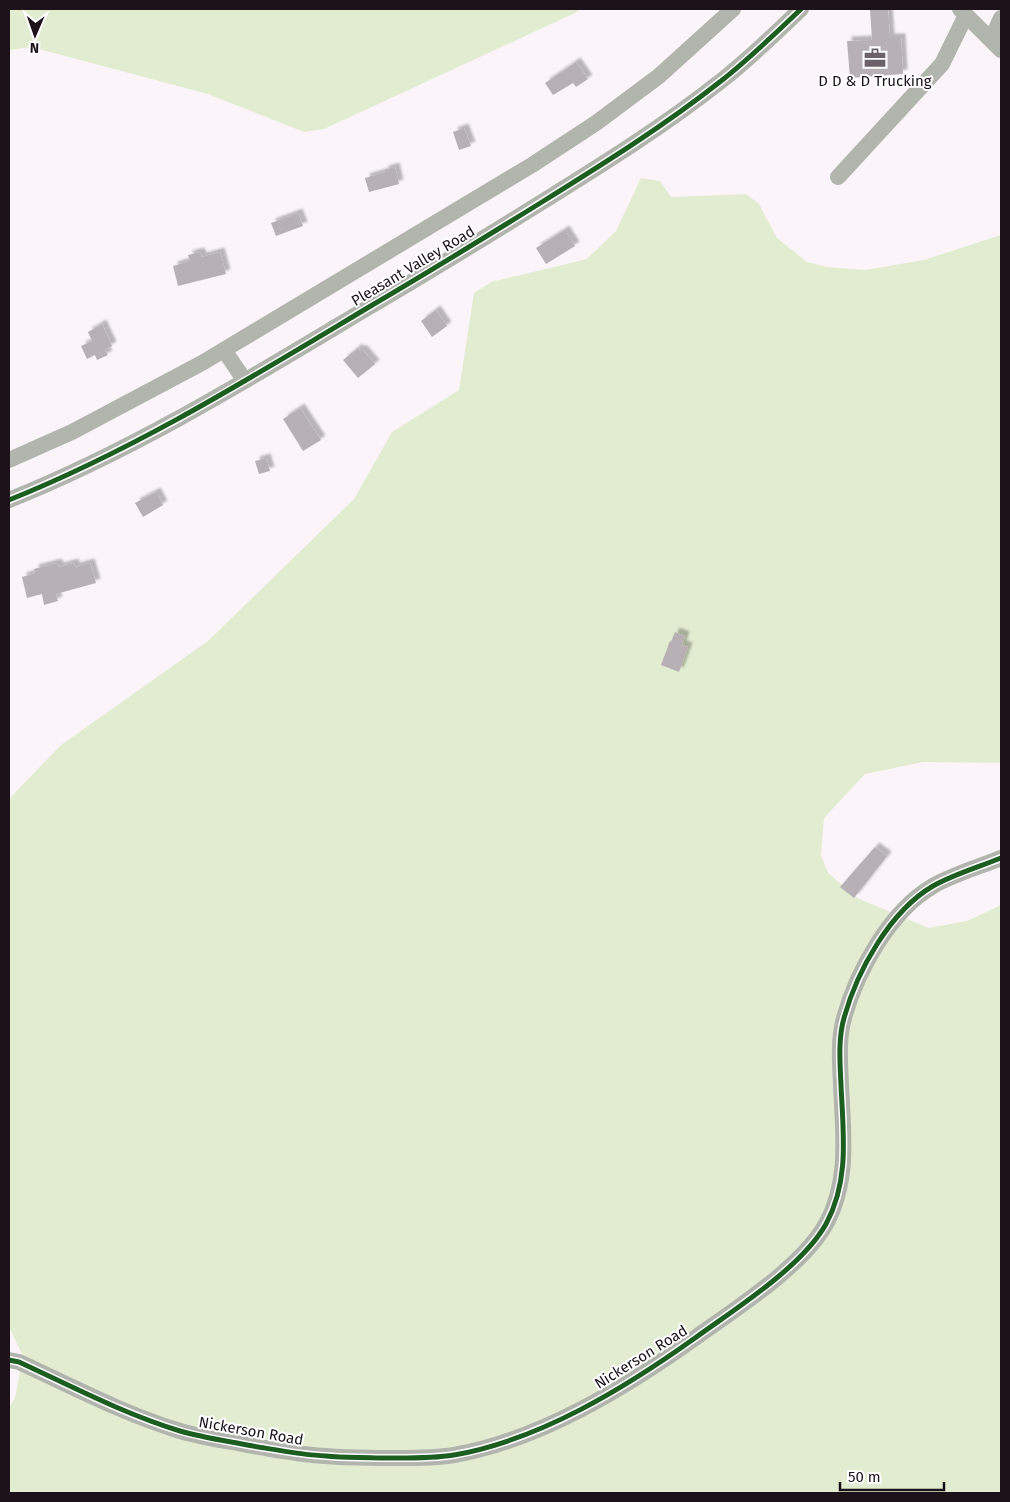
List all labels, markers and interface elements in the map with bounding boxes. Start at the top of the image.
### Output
north arrow [10,10,60,60]
text: N [30,39,40,56]
office icon: D D & D Trucking [862,45,888,71]
place label: D D & D Trucking [818,72,932,90]
street label: Pleasant Valley Road [348,222,478,310]
street label: Nickerson Road [591,1321,691,1393]
street label: Nickerson Road [197,1413,305,1449]
scale bar [840,1460,944,1492]
text: 50 m [848,1468,881,1486]

